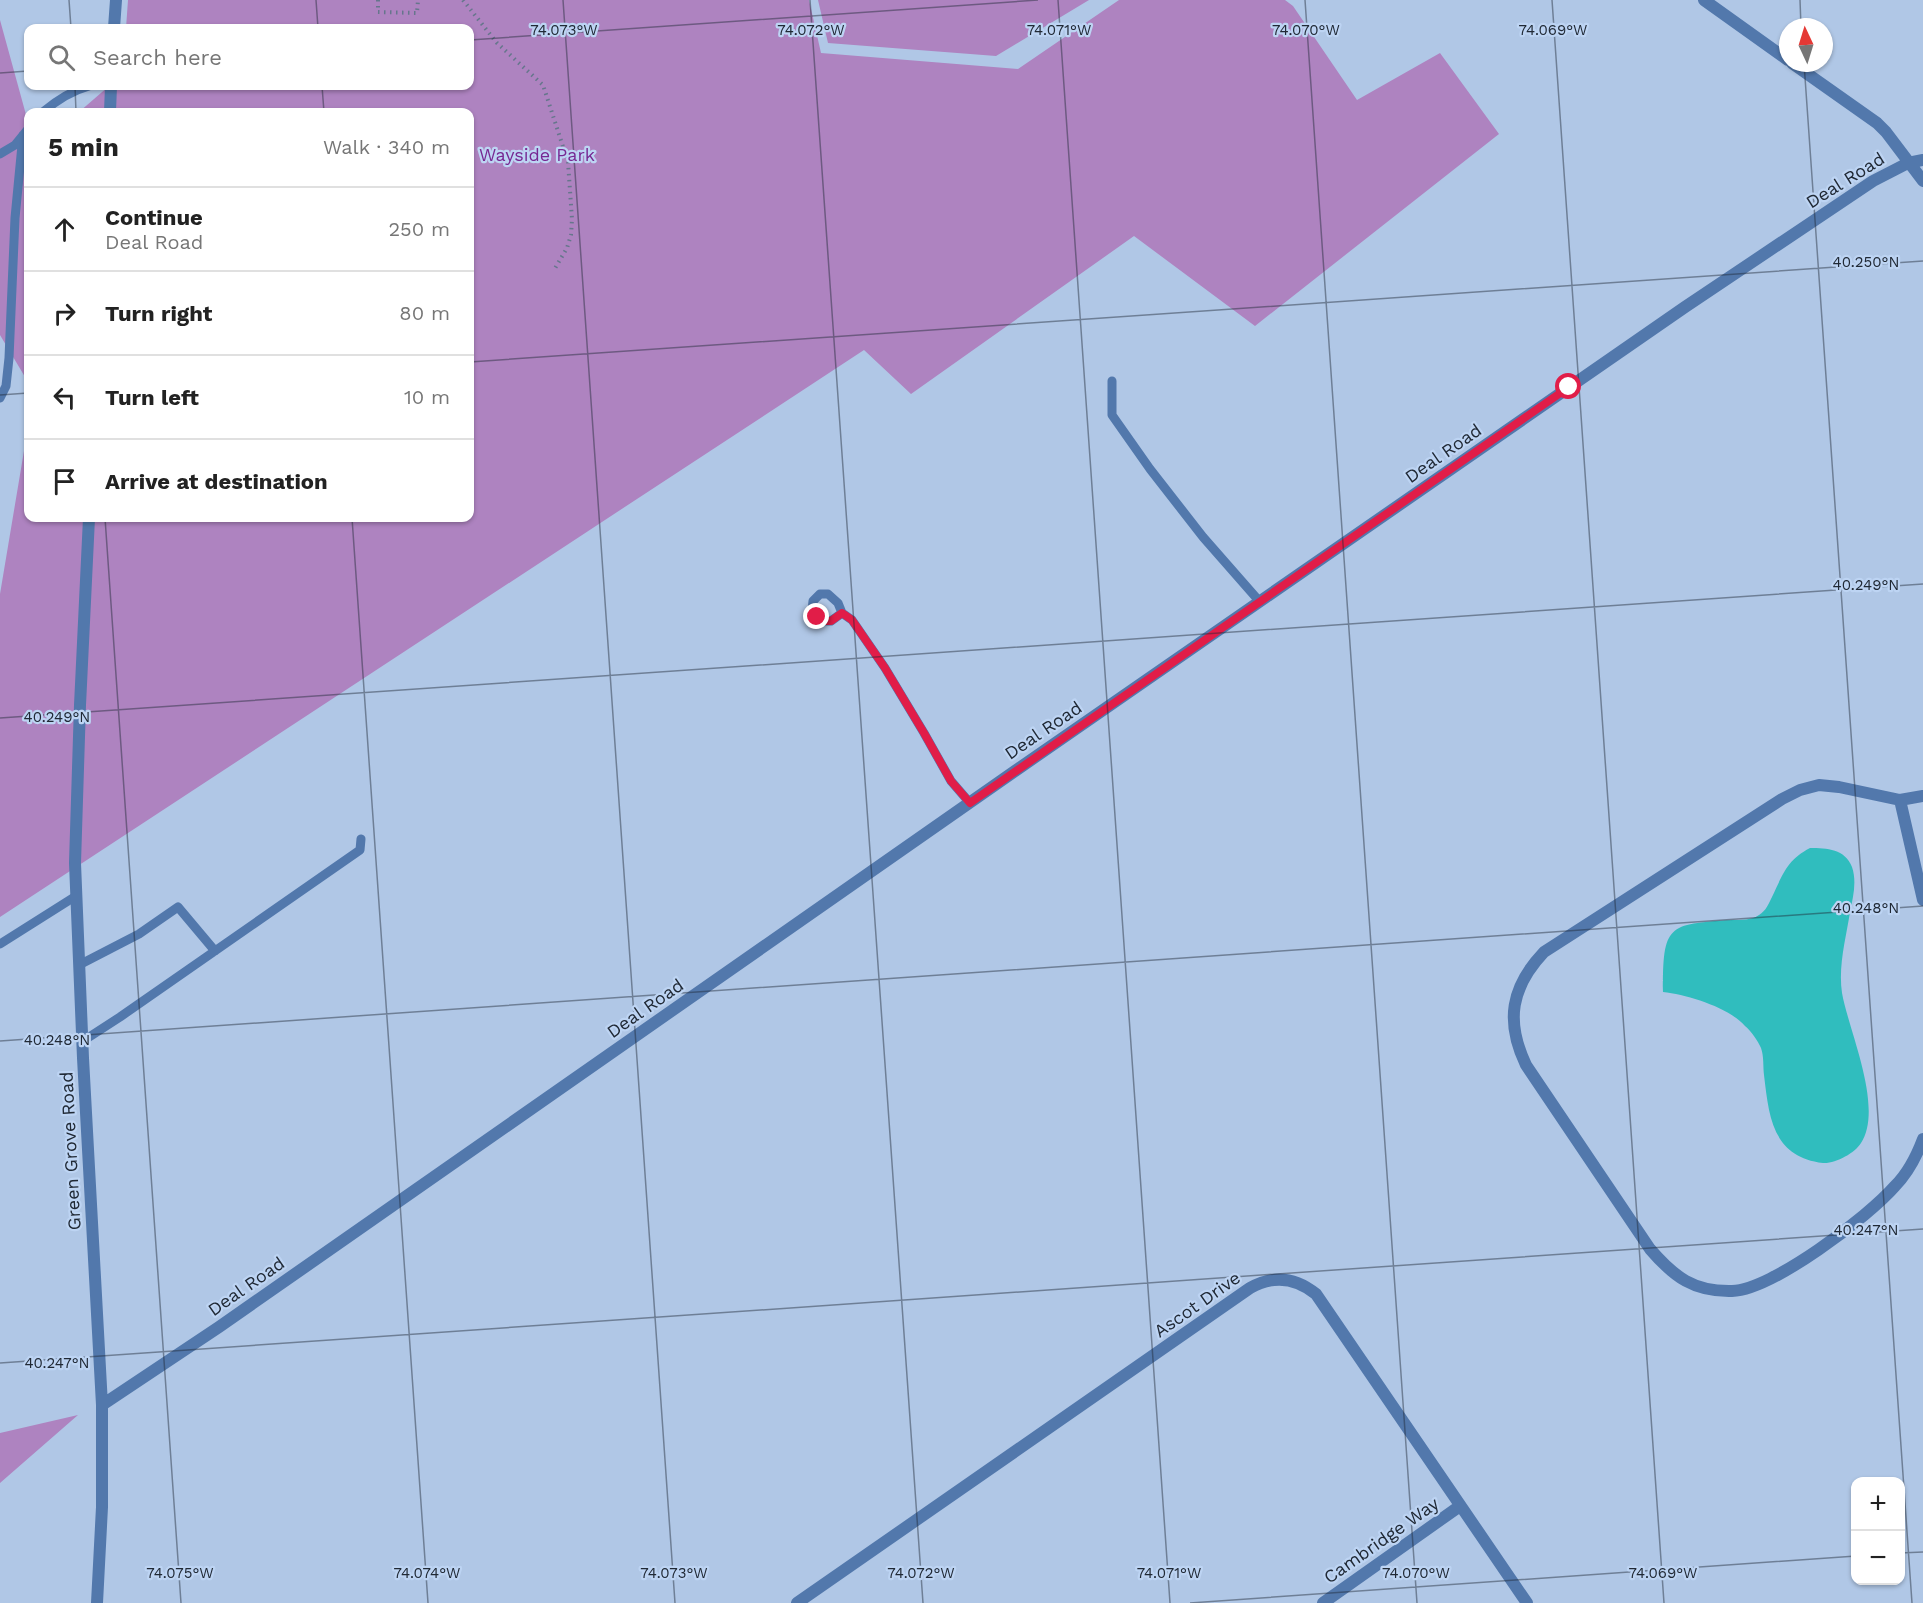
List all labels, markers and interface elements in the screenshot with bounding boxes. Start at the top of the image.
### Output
north arrow [1779,18,1833,72]
text: 74.073°W [530,21,598,39]
text: 74.072°W [777,21,845,39]
text: 74.071°W [1027,21,1091,39]
text: 74.070°W [1272,21,1340,39]
text: 74.069°W [1518,21,1588,39]
search box [24,24,474,90]
icon: search [45,41,78,74]
text: Search here [93,45,222,70]
text: 5 min [48,132,119,162]
text: Walk · 340 m [323,135,450,159]
park label: Wayside Park [479,144,595,165]
street label: Deal Road [1802,148,1888,212]
text: Continue [105,205,203,230]
icon: ahead [48,213,81,246]
text: 250 m [388,217,450,241]
text: Deal Road [105,230,203,254]
text: 40.250°N [1833,253,1899,271]
icon: right [48,297,81,330]
text: Turn right [105,301,212,326]
text: 80 m [399,301,450,325]
route start [1555,373,1581,399]
icon: left [48,381,81,414]
text: Turn left [105,385,199,410]
text: 10 m [404,385,450,409]
street label: Deal Road [1401,419,1485,487]
icon: arrive [48,465,81,498]
text: Arrive at destination [105,469,328,494]
text: 40.249°N [1833,576,1899,594]
route end [803,603,829,629]
street label: Deal Road [1000,697,1086,763]
text: 40.249°N [24,708,90,726]
text: 40.248°N [1833,899,1899,917]
street label: Deal Road [603,974,687,1042]
text: 40.248°N [24,1031,90,1049]
street label: Green Grove Road [55,1071,85,1231]
text: 40.247°N [1833,1221,1899,1239]
street label: Deal Road [204,1252,288,1320]
street label: Ascot Drive [1150,1267,1244,1341]
text: 40.247°N [24,1354,90,1372]
map controls [1851,1477,1905,1585]
button: + [1851,1477,1905,1531]
street label: Cambridge Way [1319,1492,1443,1587]
button: − [1851,1531,1905,1585]
text: 74.075°W [146,1564,214,1582]
text: 74.074°W [394,1564,460,1582]
text: 74.073°W [640,1564,708,1582]
text: 74.072°W [887,1564,955,1582]
text: 74.071°W [1137,1564,1201,1582]
text: 74.070°W [1382,1564,1450,1582]
text: 74.069°W [1628,1564,1698,1582]

